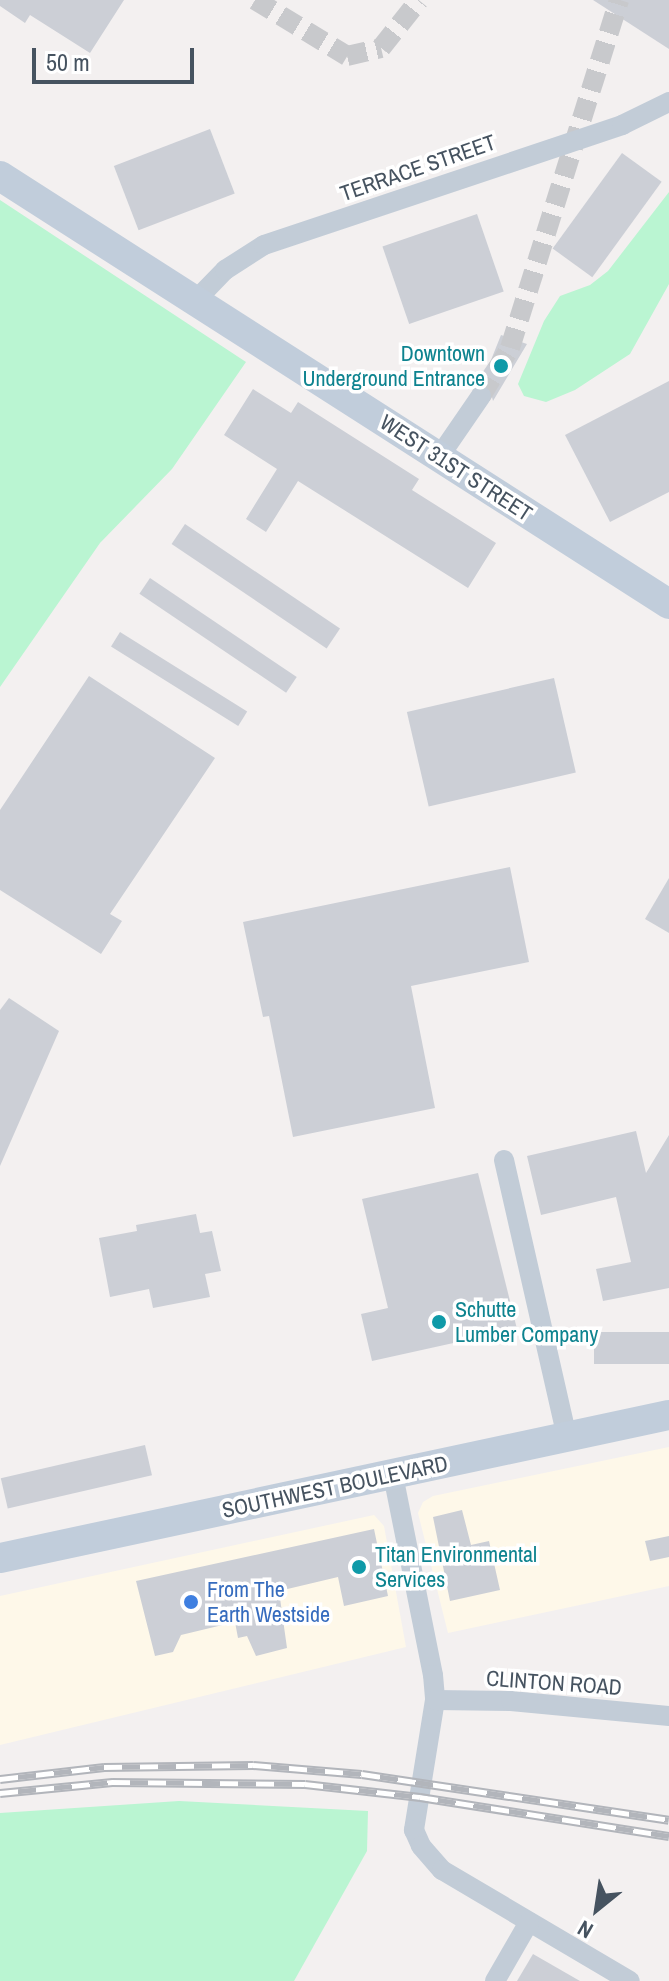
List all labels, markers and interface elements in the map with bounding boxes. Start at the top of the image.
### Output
scale bar [36,32,198,82]
text: 50 m [46,46,90,78]
street label: TERRACE STREET [337,129,499,207]
place label: Downtown Underground Entrance [302,340,485,392]
marker: Downtown Underground Entrance [492,357,510,375]
street label: WEST 31ST STREET [375,409,537,527]
place label: Schutte Lumber Company [455,1296,598,1348]
marker: Schutte Lumber Company [430,1313,448,1331]
street label: SOUTHWEST BOULEVARD [220,1450,450,1524]
place label: Titan Environmental Services [375,1541,537,1592]
marker: Titan Environmental Services [350,1558,368,1576]
place label: From The Earth Westside [207,1576,330,1628]
marker: From The Earth Westside [182,1593,200,1611]
street label: CLINTON ROAD [485,1665,623,1701]
north arrow [557,1869,637,1949]
text: N [572,1914,598,1946]

